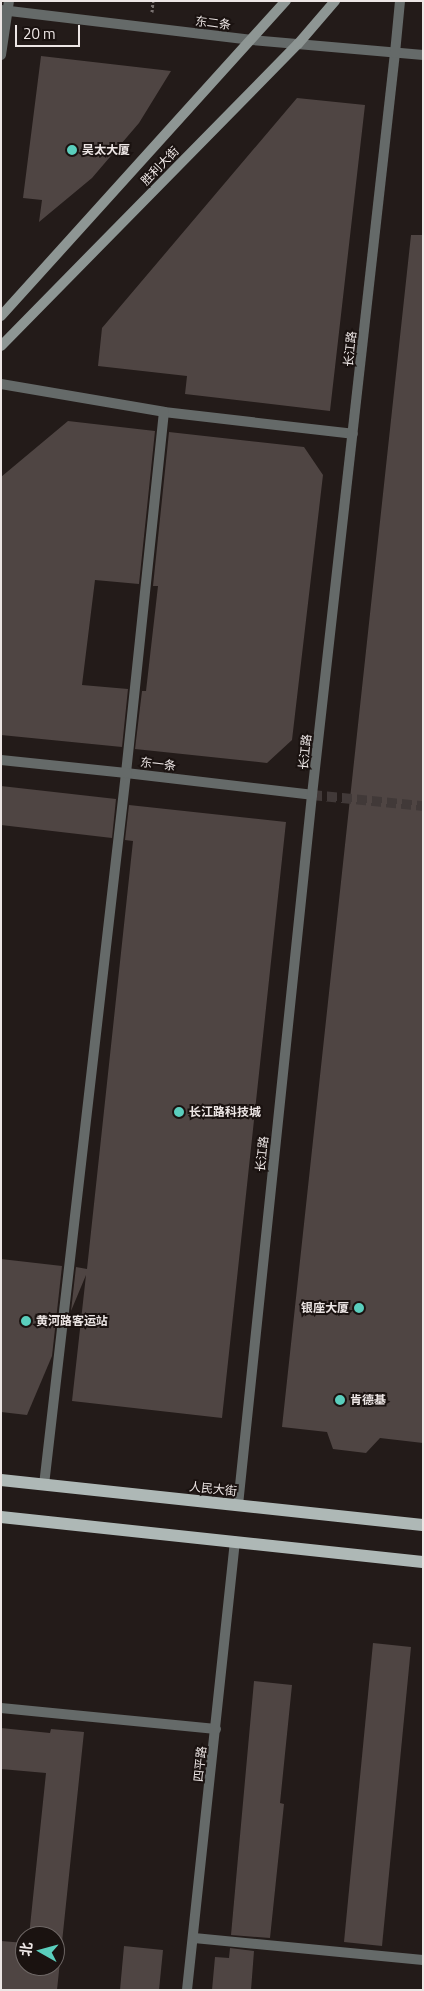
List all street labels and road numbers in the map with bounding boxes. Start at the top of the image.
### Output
street label: 东二条 [194,14,232,32]
street label: 胜利大街 [138,144,182,188]
street label: 长江路 [341,330,359,368]
street label: 长江路 [296,733,314,771]
street label: 东一条 [139,755,177,773]
street label: 长江路 [253,1135,271,1173]
street label: 人民大街 [188,1479,238,1499]
street label: 四平路 [191,1745,209,1783]

